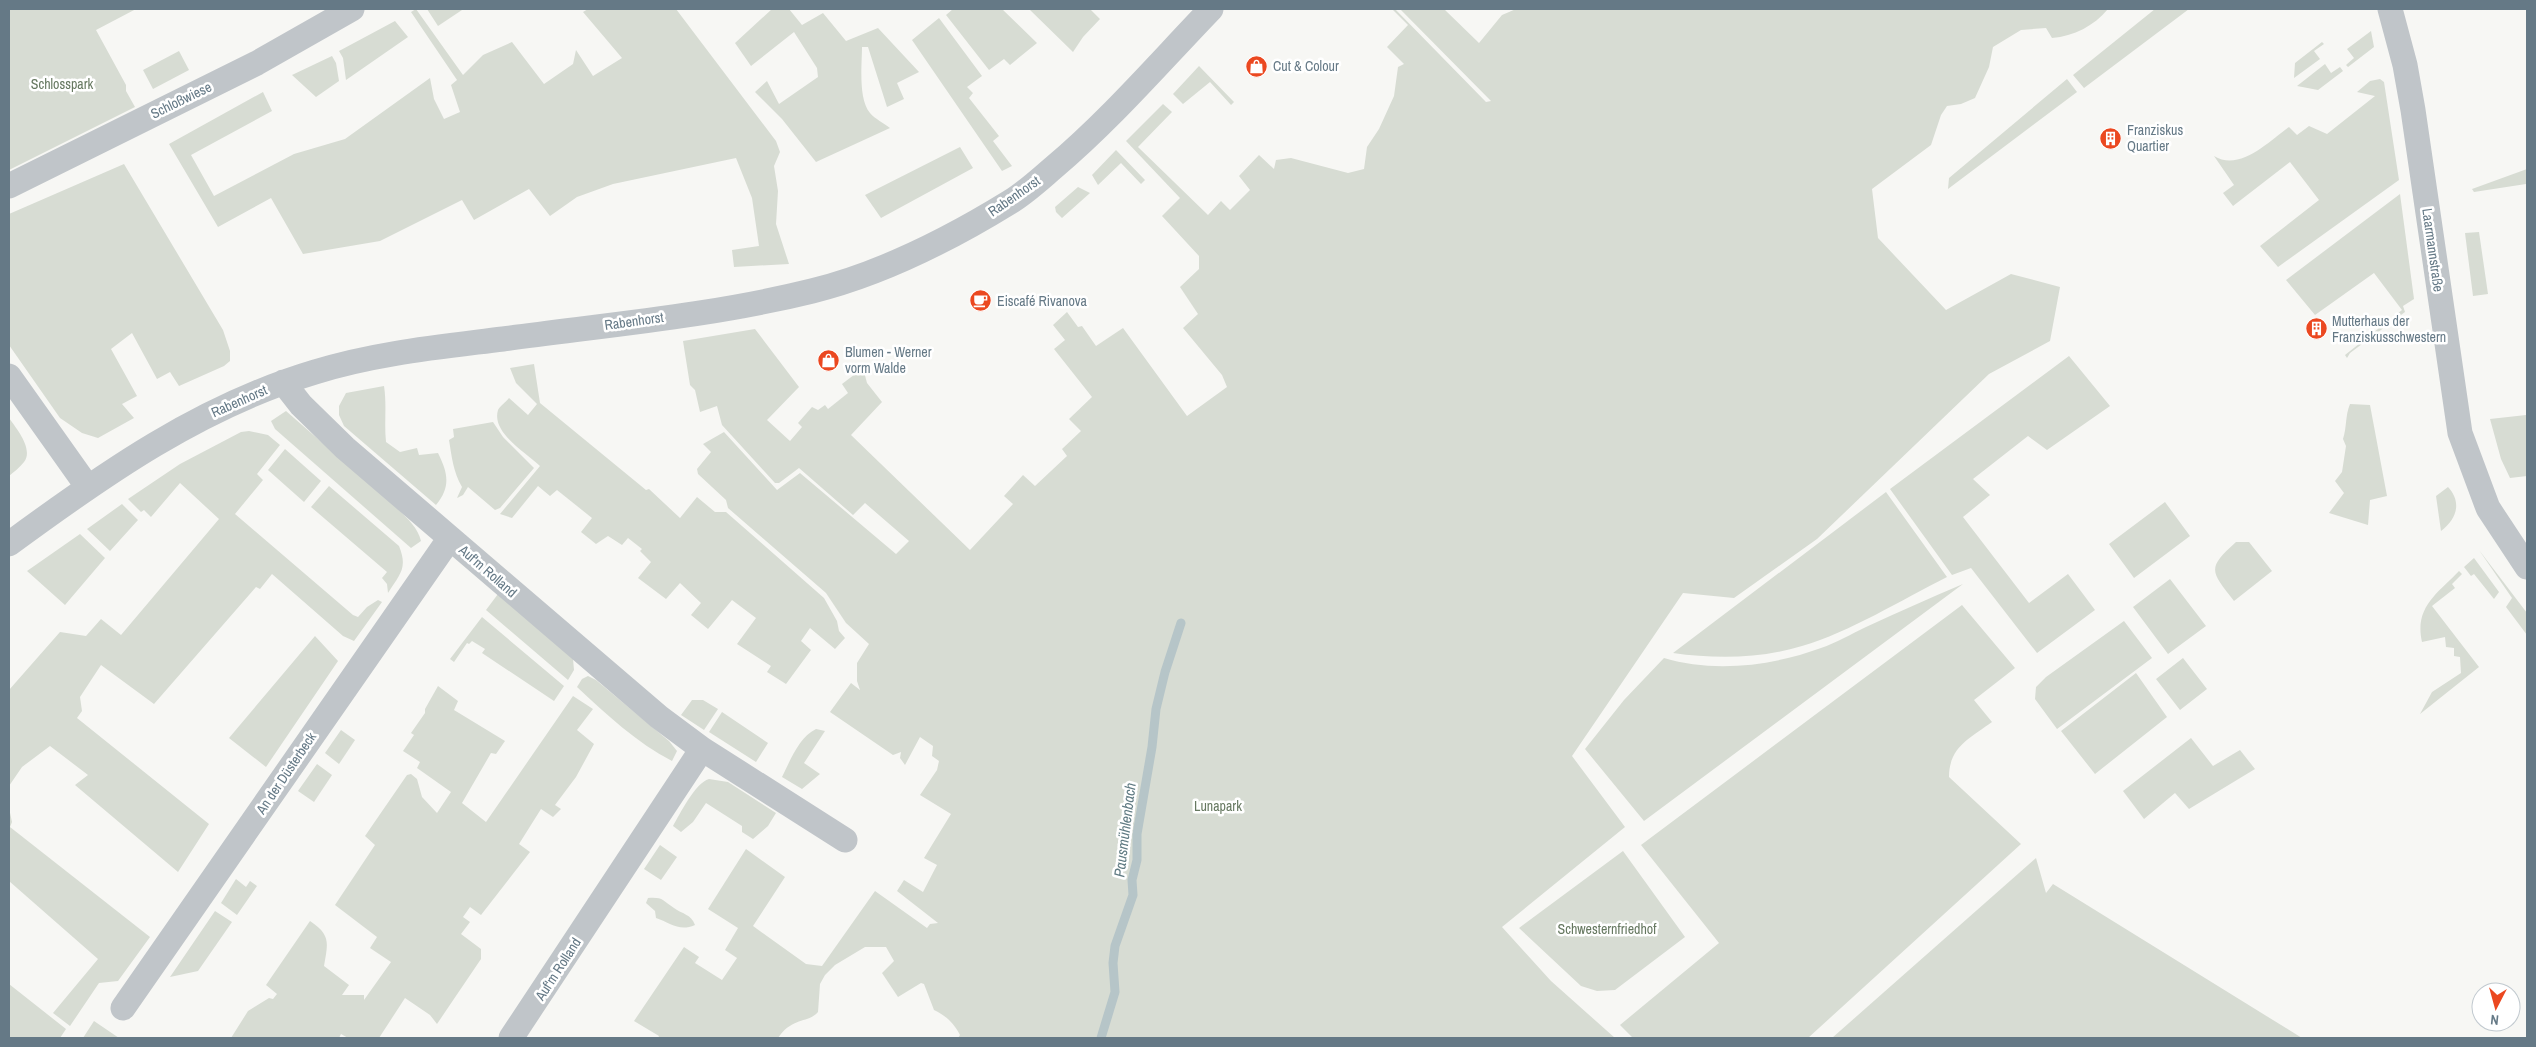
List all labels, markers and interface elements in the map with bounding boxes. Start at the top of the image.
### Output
shop icon: Cut & Colour [1245,54,1269,78]
place label: Cut & Colour [1273,57,1339,75]
park label: Schlosspark [31,75,94,93]
street label: Schloßwiese [148,78,214,122]
place label: Franziskus Quartier [2127,121,2183,155]
building icon: Franziskus Quartier [2099,126,2123,150]
street label: Rabenhorst [985,172,1043,220]
street label: Laarmannstraße [2418,207,2448,293]
cafe icon: Eiscafé Rivanova [969,289,993,313]
place label: Eiscafé Rivanova [997,292,1088,310]
street label: Rabenhorst [603,308,665,334]
place label: Mutterhaus der Franziskusschwestern [2332,312,2446,346]
building icon: Mutterhaus der Franziskusschwestern [2304,317,2328,341]
place label: Blumen - Werner vorm Walde [845,343,932,377]
shop icon: Blumen - Werner vorm Walde [817,348,841,372]
street label: Rabenhorst [208,381,270,421]
street label: Auf'm Rolland [455,540,521,601]
street label: An der Düsterbeck [251,728,320,818]
water label: Pausmühlenbach [1108,781,1141,878]
park label: Lunapark [1194,797,1242,815]
park label: Schwesternfriedhof [1558,920,1657,938]
street label: Auf'm Rolland [531,934,585,1005]
north arrow [2471,982,2521,1032]
text: N [2490,1011,2500,1029]

